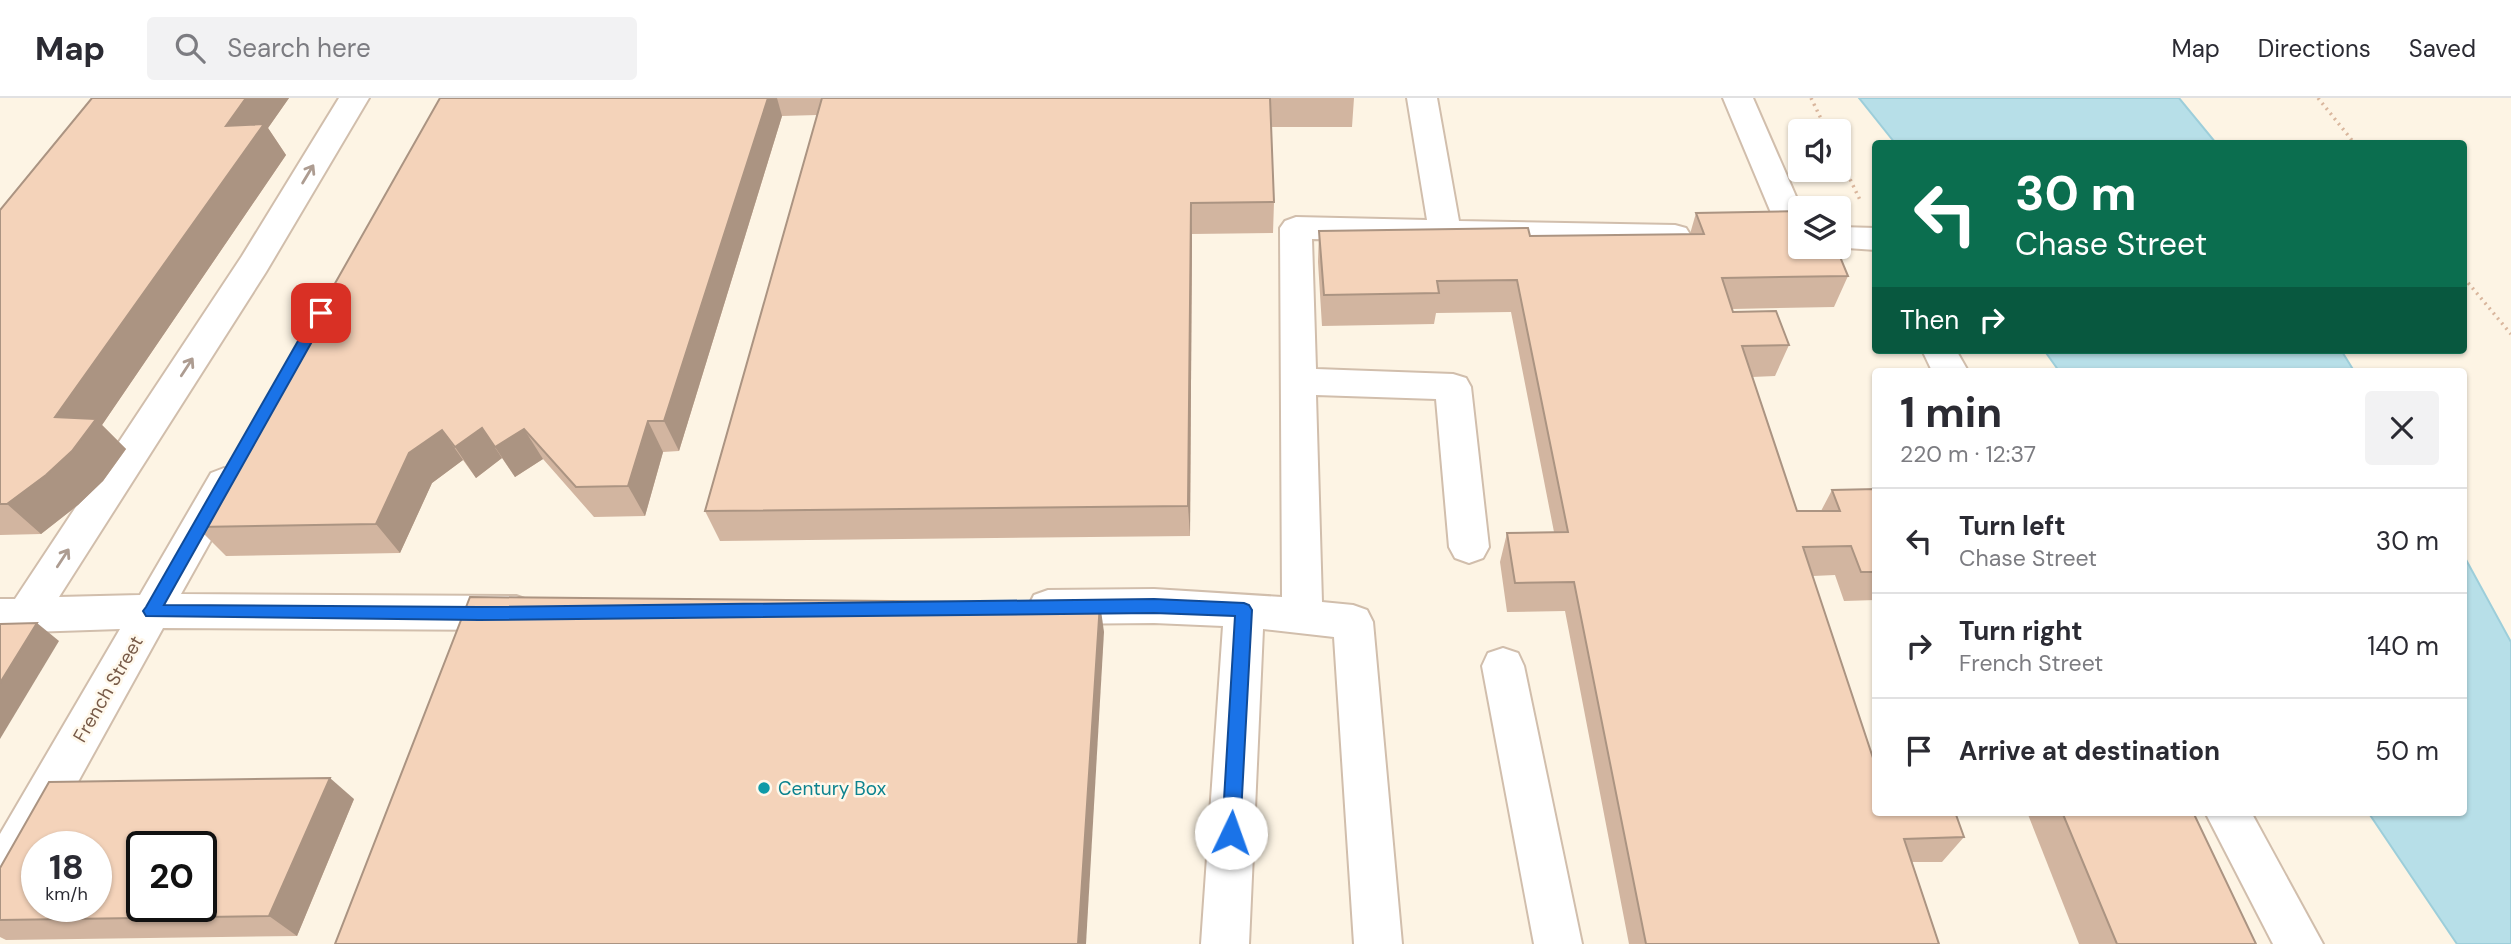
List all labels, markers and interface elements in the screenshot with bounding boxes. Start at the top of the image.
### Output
search box [147,17,637,80]
text: Map [35,27,105,70]
icon: search [171,29,209,67]
text: Search here [227,31,371,65]
text: Map [2172,33,2220,64]
text: Directions [2258,33,2371,64]
text: Saved [2409,33,2476,64]
map controls [1788,119,1851,259]
button: sound [1788,119,1851,182]
text: 30 m [2015,161,2137,225]
one-way arrow [301,165,315,185]
icon: left [1900,168,1991,259]
button: layers [1788,196,1851,259]
text: Chase Street [2015,223,2207,265]
pin [291,283,351,343]
icon: arrive [302,294,340,332]
icon: right [1973,301,2011,339]
text: Then [1900,303,1959,337]
one-way arrow [180,357,194,377]
text: 1 min [1900,385,2002,440]
button: close [2365,391,2439,465]
text: 220 m · 12:37 [1900,439,2036,469]
text: Turn left [1959,509,2066,543]
icon: left [1900,522,1938,560]
text: 30 m [2376,524,2439,558]
text: Chase Street [1959,543,2097,573]
one-way arrow [57,548,71,568]
text: Turn right [1959,614,2083,648]
icon: right [1900,627,1938,665]
text: 140 m [2367,629,2439,663]
street label: French Street [67,631,149,747]
text: French Street [1959,648,2103,678]
icon: arrive [1900,732,1938,770]
text: Arrive at destination [1959,734,2220,768]
text: 50 m [2375,734,2439,768]
place label: Century Box [778,776,887,801]
marker: Century Box [756,780,772,796]
position arrow [1194,796,1268,870]
speed limit sign: 20 [126,831,217,922]
text: 18 [49,844,84,890]
text: km/h [45,882,88,906]

